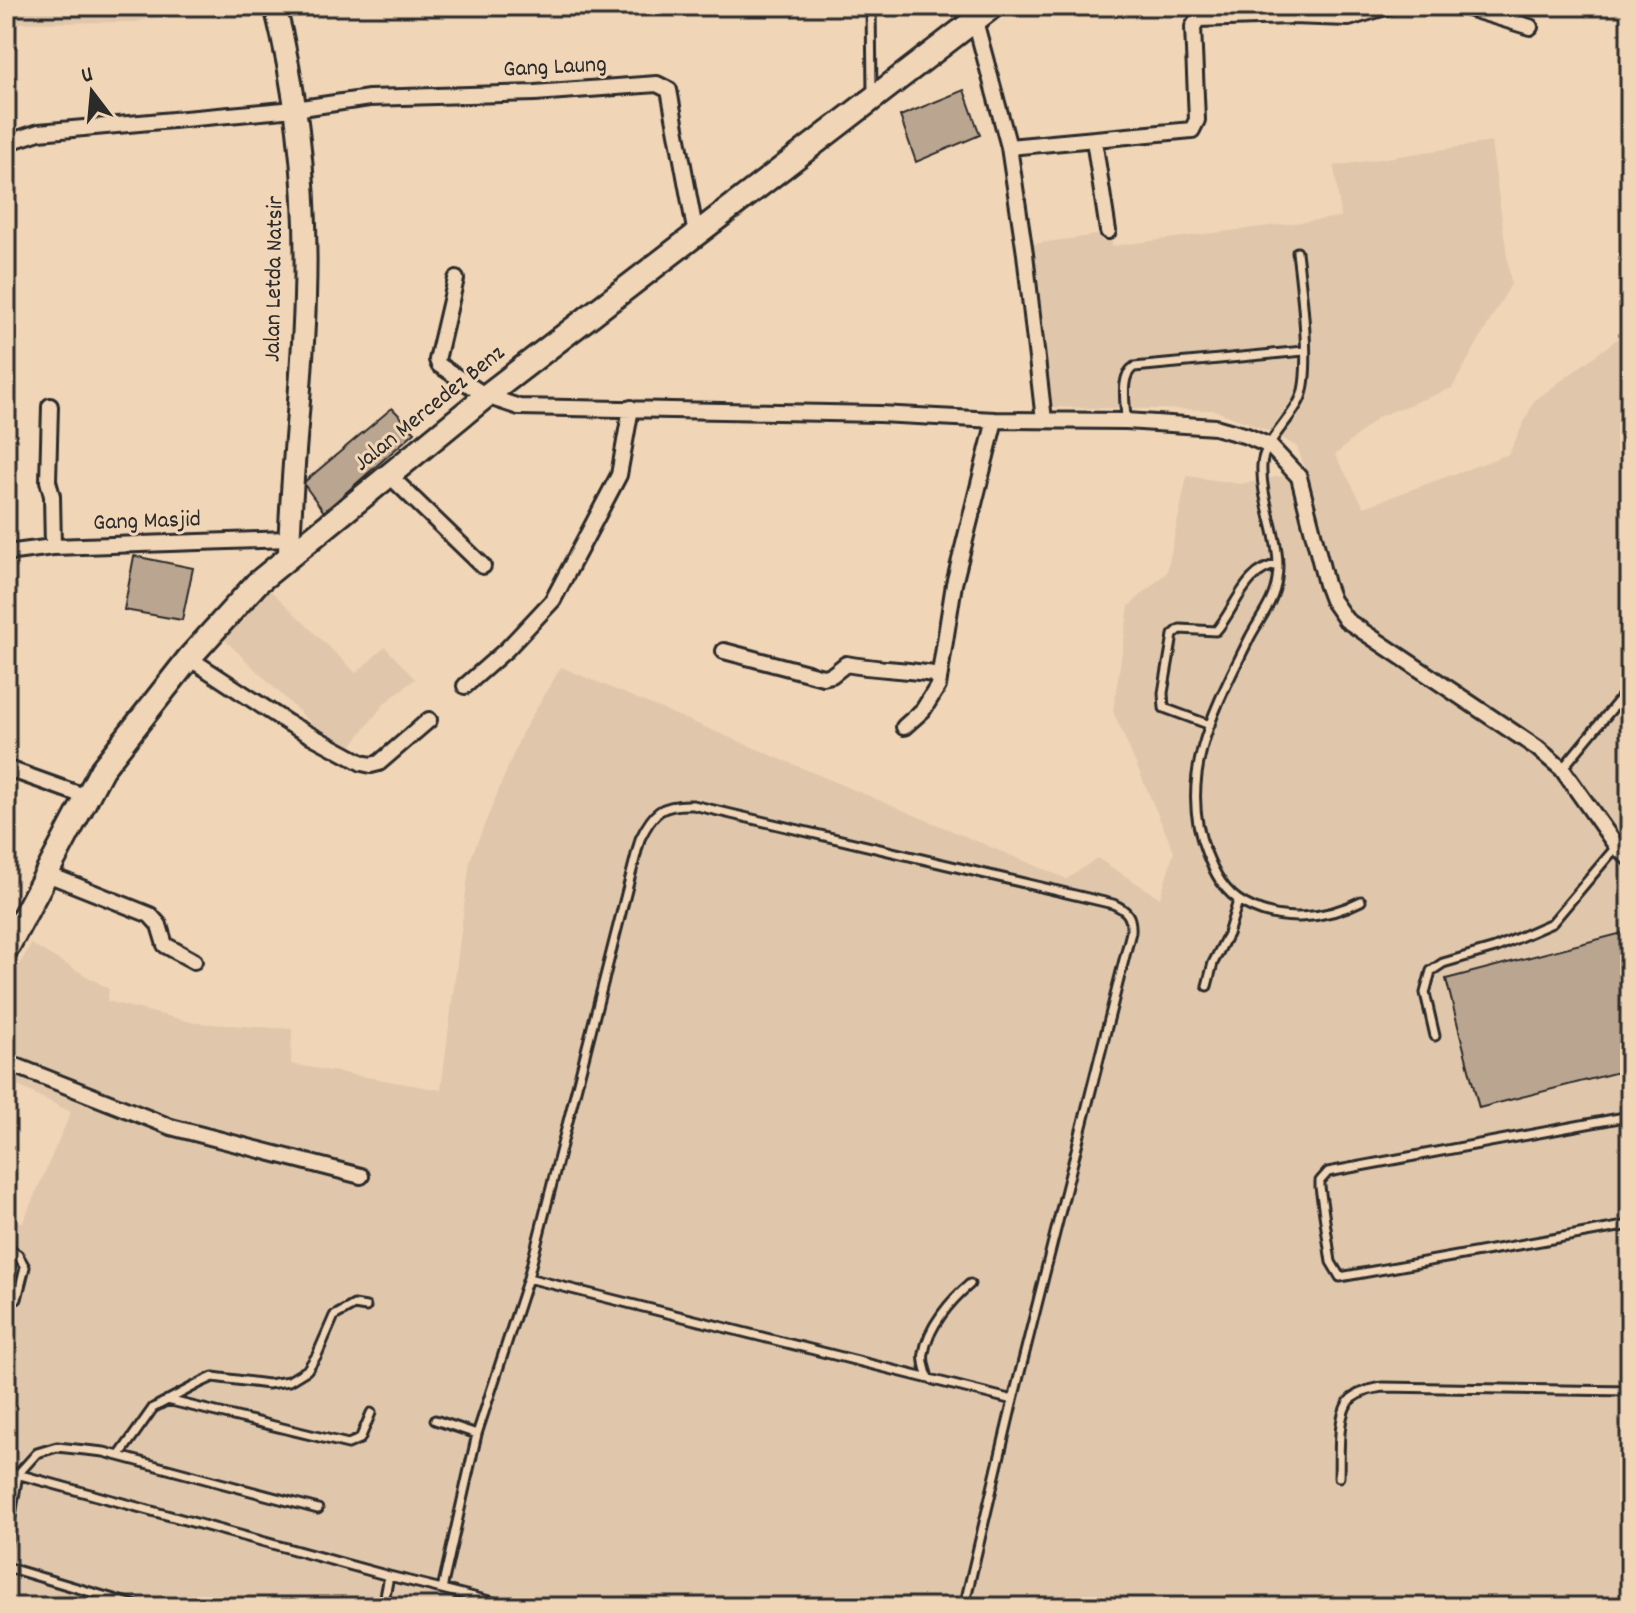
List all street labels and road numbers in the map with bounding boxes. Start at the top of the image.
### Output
street label: Gang Laung [502,48,608,88]
street label: Jalan Letda Natsir [257,196,293,362]
street label: Jalan Mercedez Benz [347,337,513,481]
street label: Gang Masjid [93,503,201,541]

